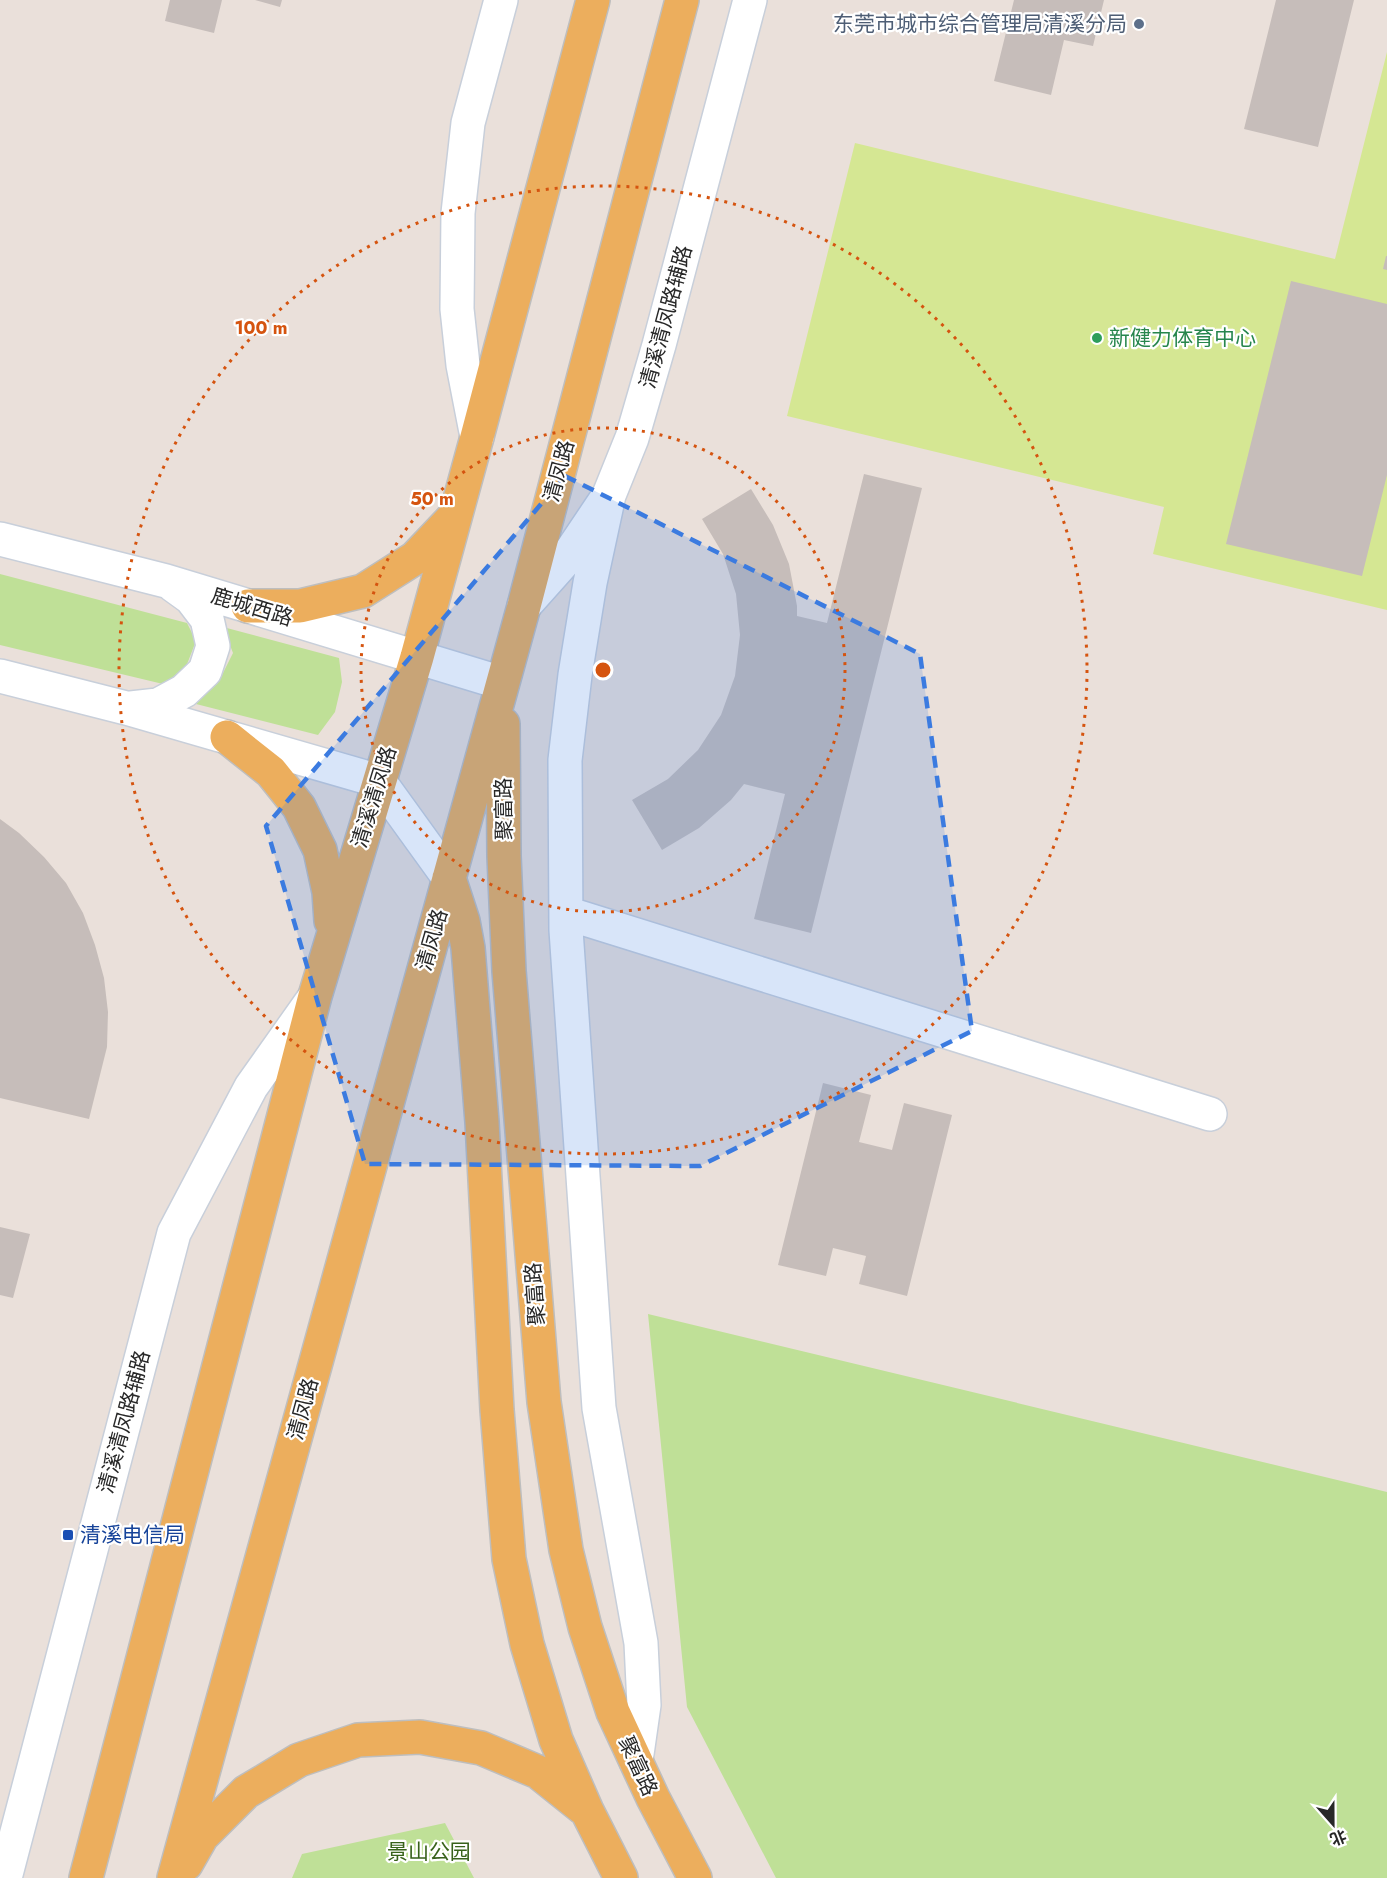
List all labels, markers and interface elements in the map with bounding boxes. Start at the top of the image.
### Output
place label: 东莞市城市综合管理局清溪分局 [833,9,1127,39]
marker: 东莞市城市综合管理局清溪分局 [1132,17,1146,31]
street label: 清溪清凤路辅路 [632,242,700,392]
text: 100 m [234,315,288,341]
place label: 新健力体育中心 [1109,323,1256,353]
marker: 新健力体育中心 [1090,331,1104,345]
street label: 清凤路 [536,437,582,505]
text: 50 m [410,486,454,512]
street label: 鹿城西路 [207,580,297,634]
centre of rings [593,660,613,680]
street label: 清溪清凤路 [344,742,404,852]
street label: 聚富路 [488,777,520,841]
street label: 清凤路 [409,906,455,974]
street label: 聚富路 [518,1262,552,1326]
street label: 清溪清凤路辅路 [90,1347,158,1497]
street label: 清凤路 [280,1375,326,1443]
place label: 清溪电信局 [80,1520,185,1550]
marker: 清溪电信局 [61,1528,75,1542]
street label: 聚富路 [611,1731,665,1801]
north arrow [1303,1794,1363,1854]
text: 北 [1327,1824,1350,1851]
park label: 景山公园 [387,1837,471,1867]

